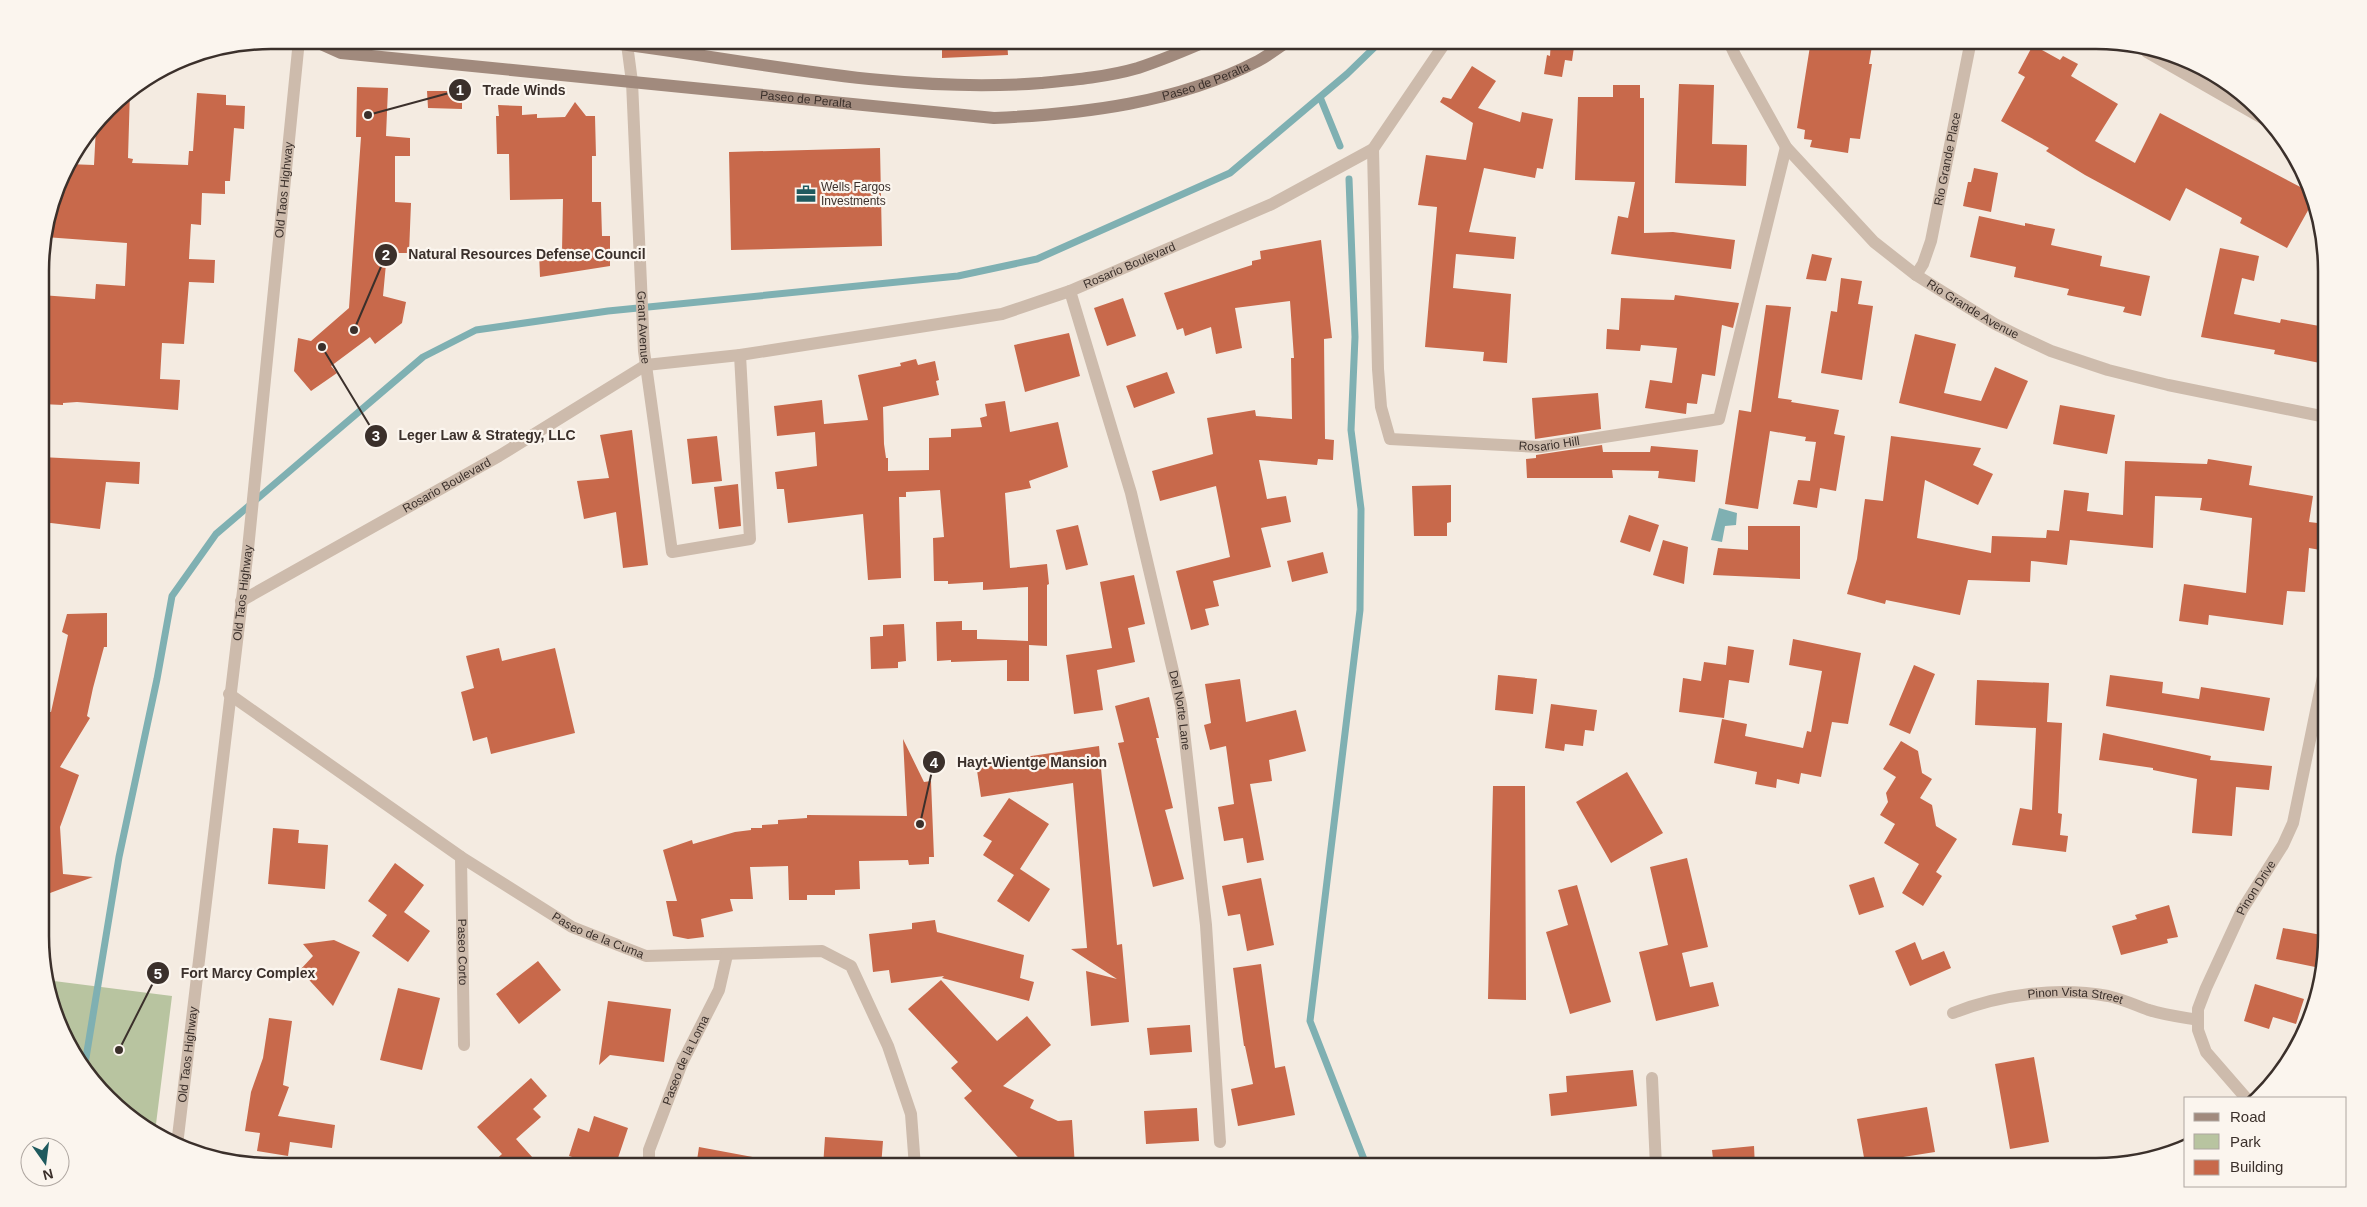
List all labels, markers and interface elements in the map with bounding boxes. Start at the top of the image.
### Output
street label: Paseo de Peralta [1160,59,1252,103]
callout: Trade Winds [448,76,576,105]
text: 1 [456,81,464,98]
text: Trade Winds [482,82,566,98]
street label: Paseo de Peralta [759,88,853,111]
street label: Rio Grande Place [1931,111,1964,207]
street label: Old Taos Highway [272,141,296,239]
place label: Wells Fargos Investments [821,180,891,208]
office icon: Wells Fargos Investments [795,183,817,205]
street label: Rosario Boulevard [1081,239,1178,291]
callout: Natural Resources Defense Council [373,240,655,269]
text: 2 [382,246,390,263]
text: Natural Resources Defense Council [408,246,646,262]
street label: Rio Grande Avenue [1924,277,2021,342]
street label: Grant Avenue [634,291,653,365]
callout: Leger Law & Strategy, LLC [364,421,586,450]
text: 3 [372,427,380,444]
text: Leger Law & Strategy, LLC [398,427,576,443]
street label: Rosario Hill [1518,434,1581,454]
street label: Rosario Boulevard [400,455,493,516]
street label: Old Taos Highway [230,544,255,642]
street label: Del Norte Lane [1166,669,1193,751]
callout: Hayt-Wientge Mansion [922,748,1117,777]
text: 4 [930,754,939,771]
text: Hayt-Wientge Mansion [957,754,1107,770]
street label: Pinon Drive [2234,858,2279,917]
street label: Paseo de la Cuma [549,909,646,962]
street label: Paseo Corto [455,918,470,986]
callout: Fort Marcy Complex [145,959,325,988]
text: 5 [154,965,162,982]
text: Fort Marcy Complex [181,965,316,981]
street label: Pinon Vista Street [2027,985,2125,1007]
street label: Old Taos Highway [175,1006,200,1103]
street label: Paseo de la Loma [660,1013,712,1107]
legend [2184,1097,2347,1187]
text: Road [2230,1108,2266,1125]
text: Park [2230,1133,2261,1150]
north arrow [20,1137,70,1187]
text: Building [2230,1158,2283,1175]
text: N [41,1166,55,1184]

